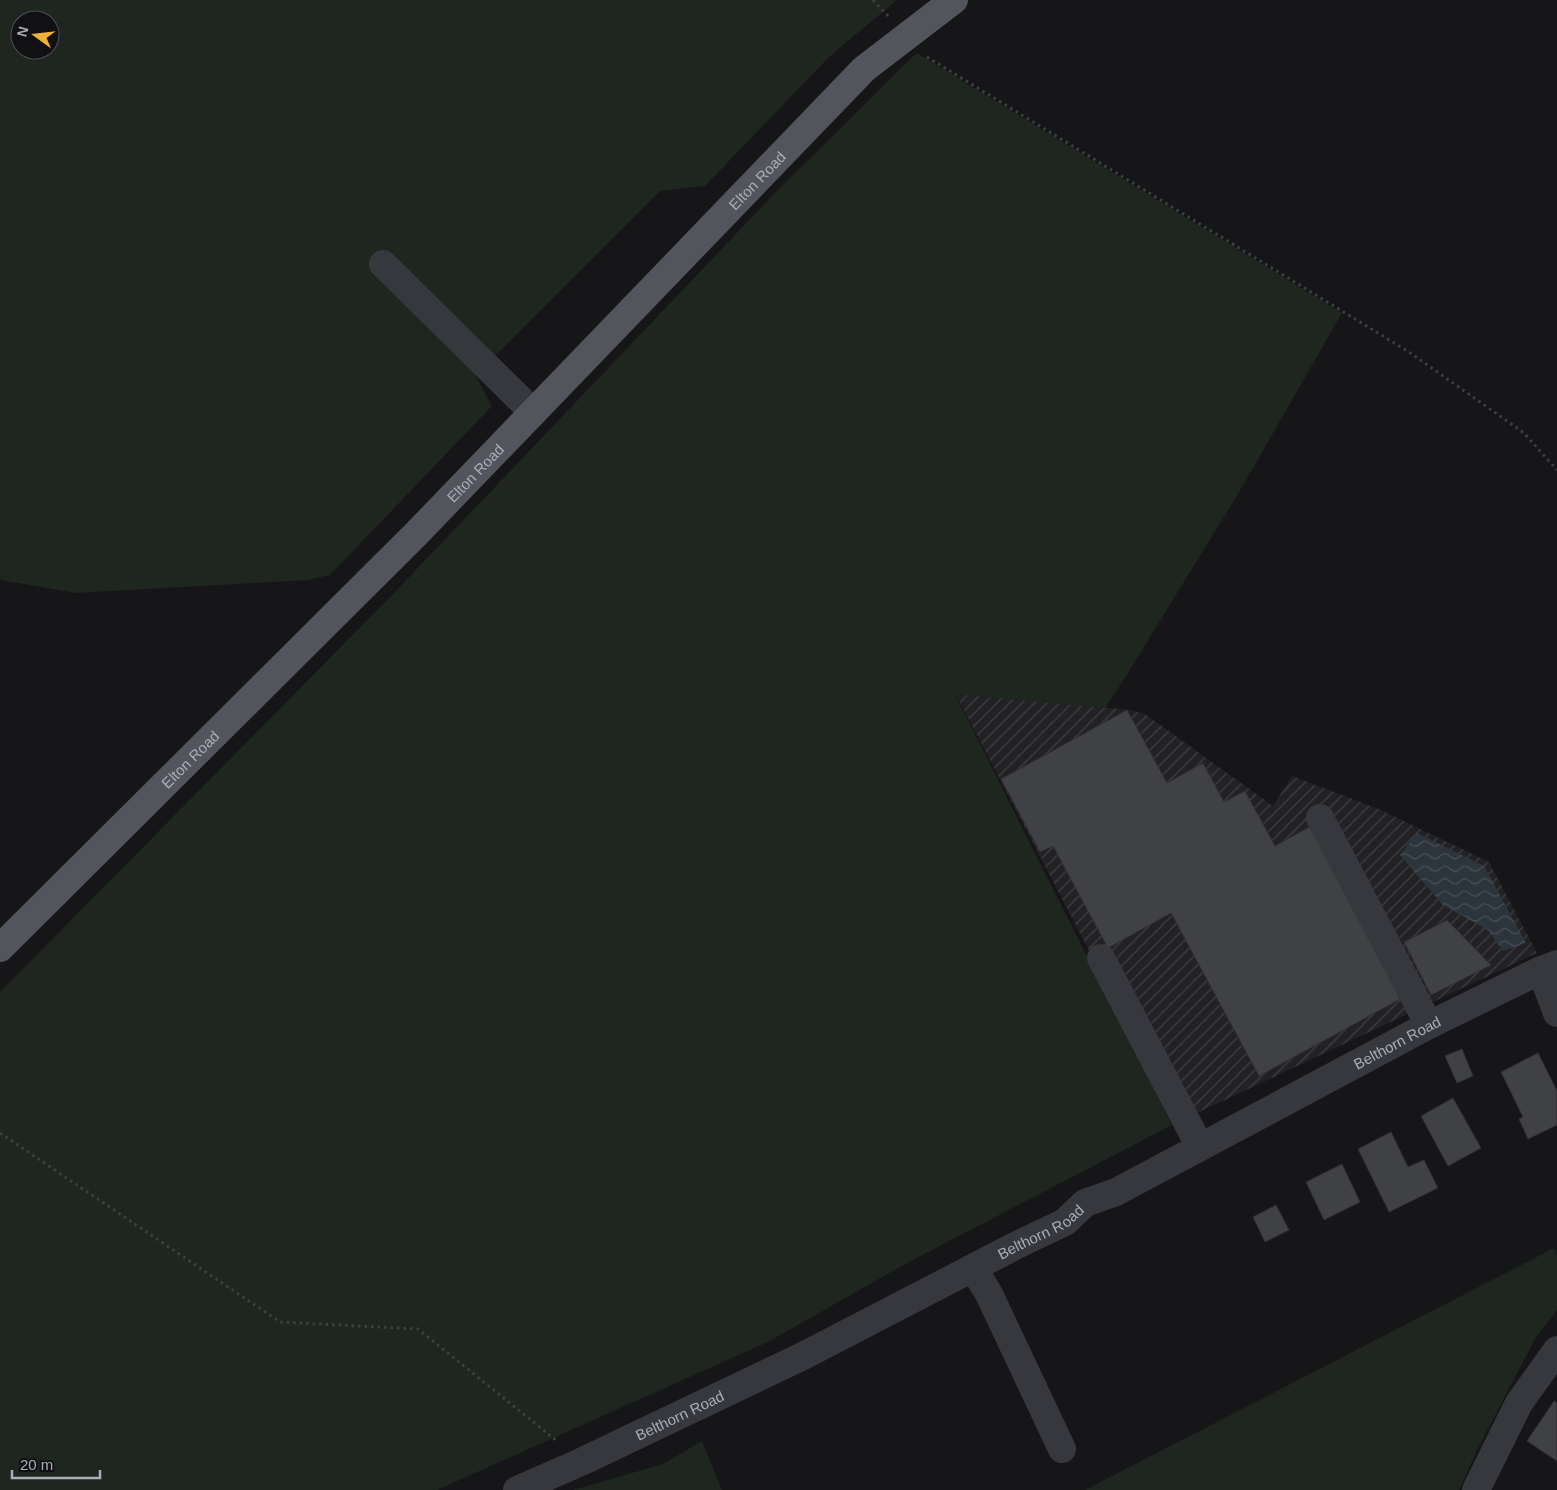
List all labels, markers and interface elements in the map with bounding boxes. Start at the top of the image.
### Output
north arrow [10,10,60,60]
text: N [13,25,31,39]
street label: Elton Road [725,148,789,213]
street label: Elton Road [443,440,507,505]
street label: Elton Road [158,727,222,791]
street label: Belthorn Road [1351,1012,1443,1072]
street label: Belthorn Road [995,1201,1087,1262]
street label: Belthorn Road [633,1387,726,1443]
scale bar [12,1448,100,1480]
text: 20 m [20,1456,53,1473]

